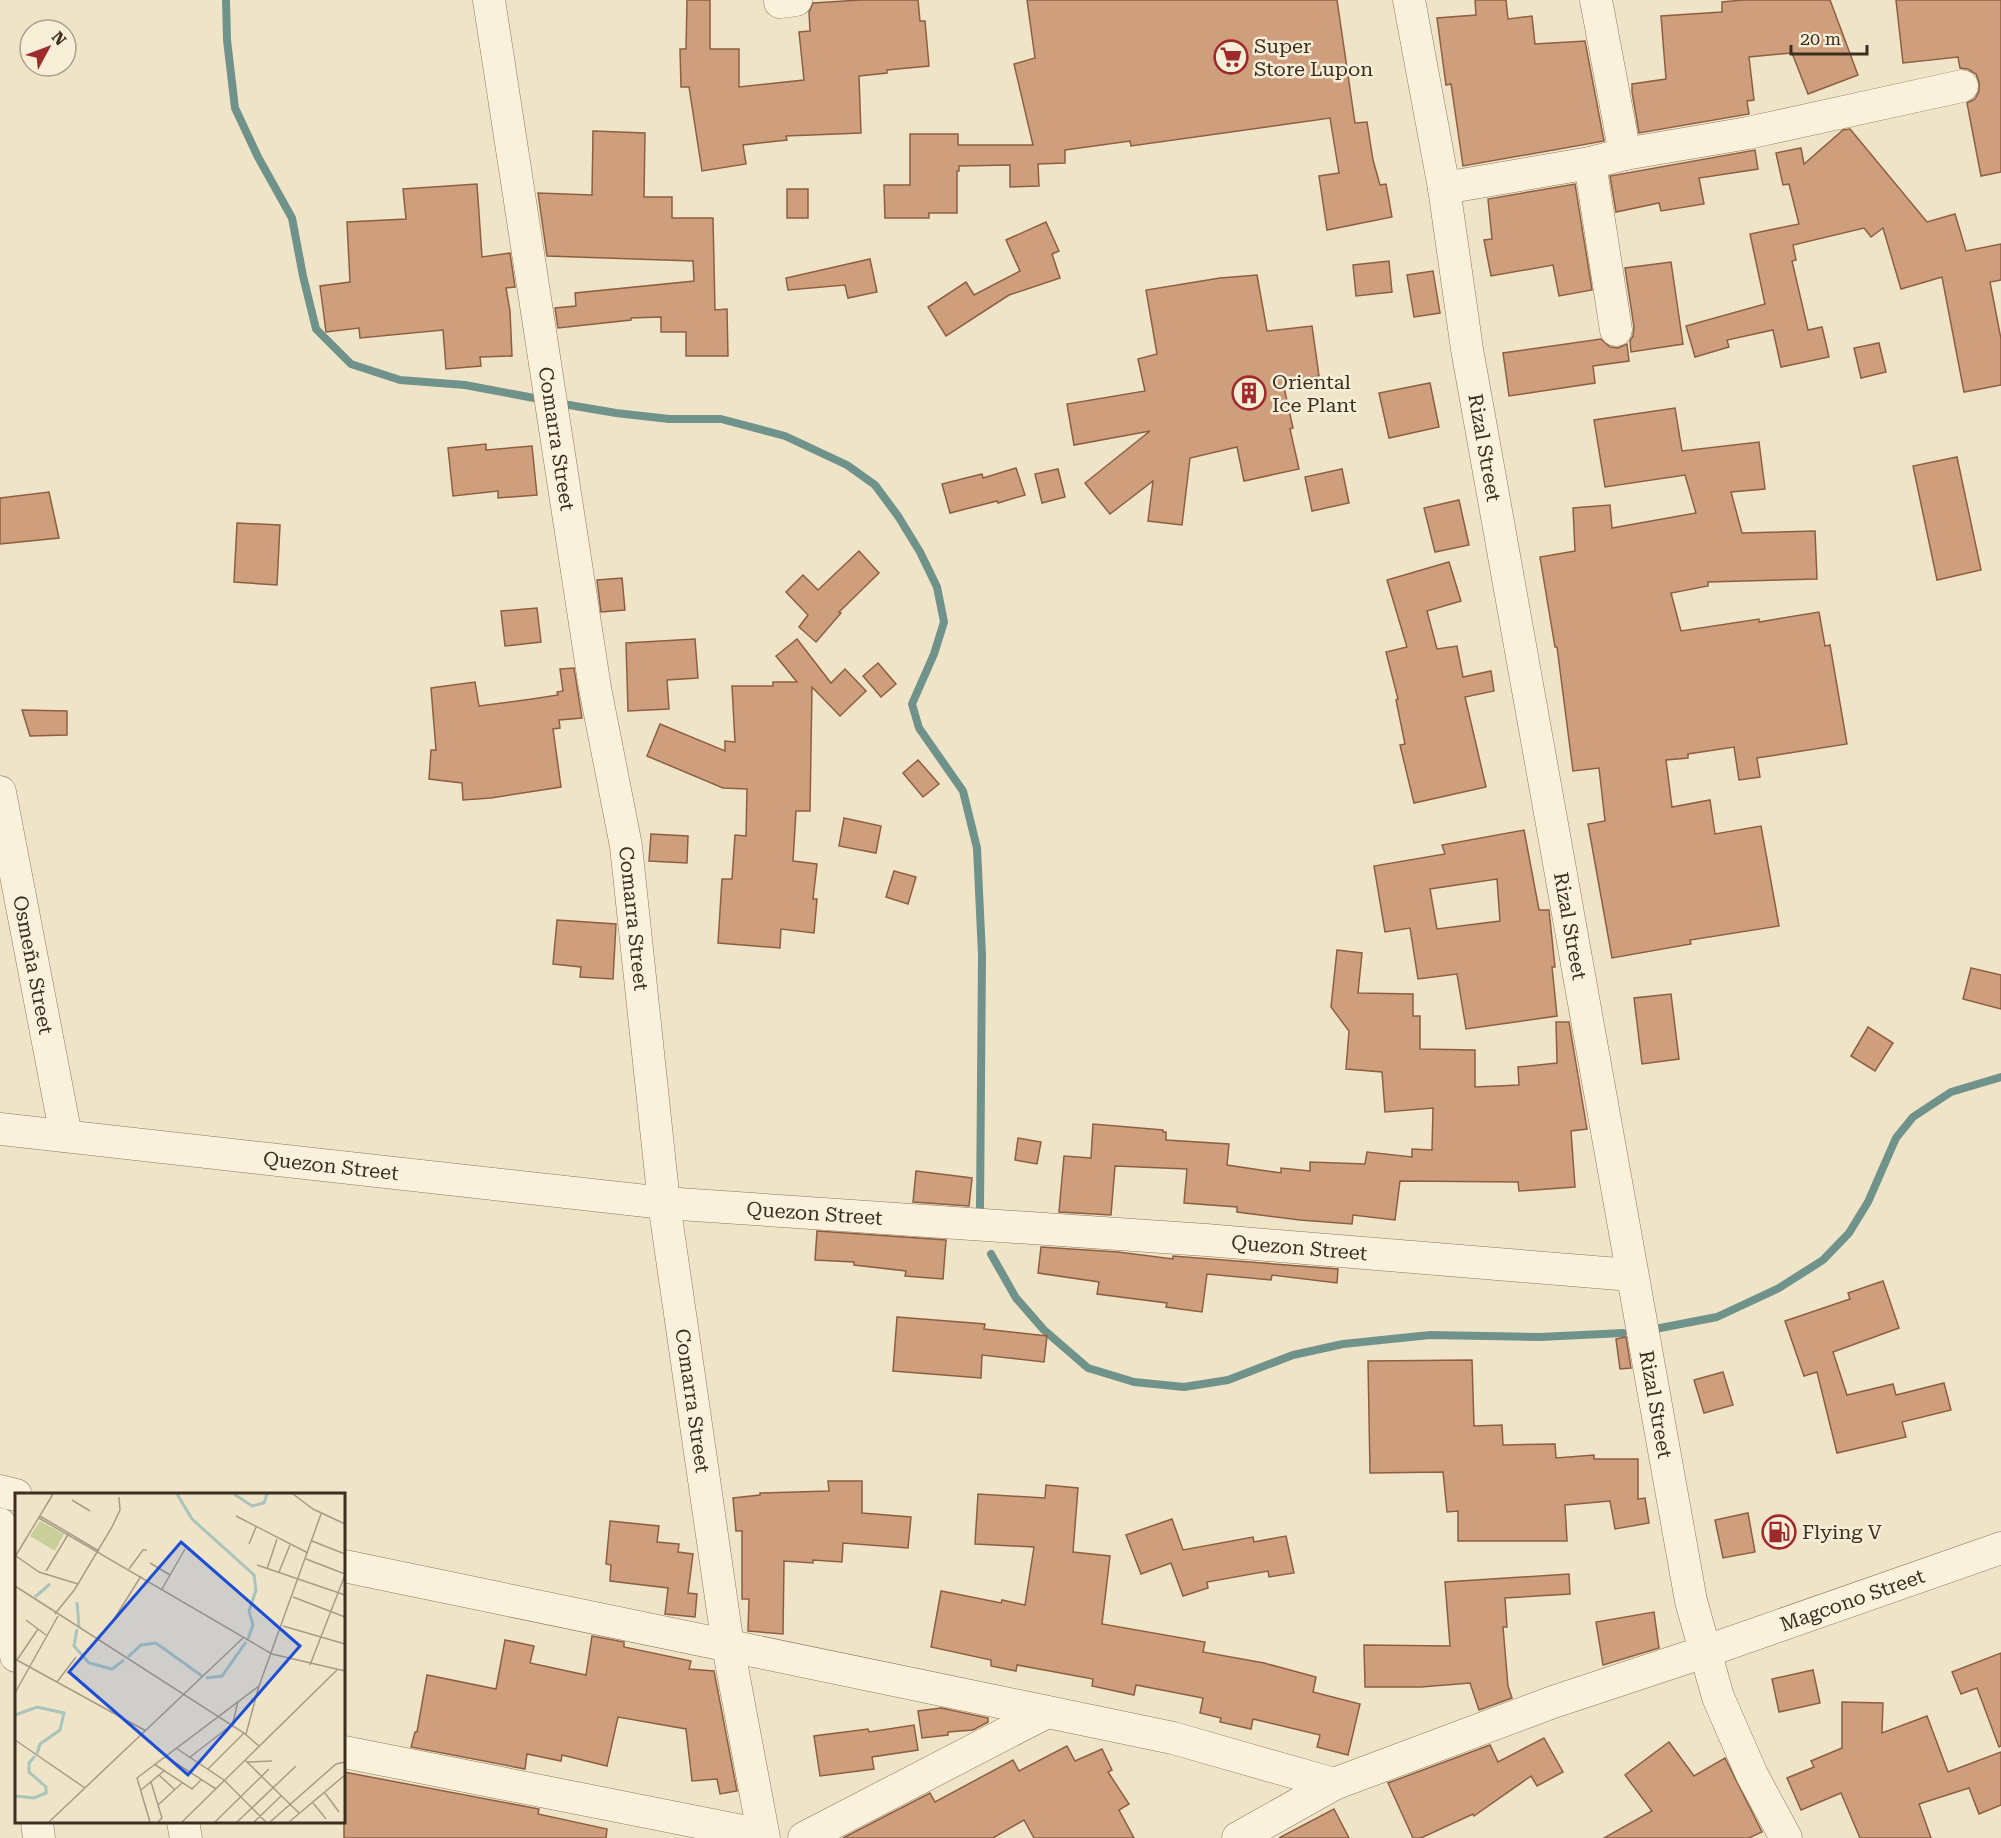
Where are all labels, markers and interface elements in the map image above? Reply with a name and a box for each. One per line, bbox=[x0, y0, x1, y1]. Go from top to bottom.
north arrow bbox=[18, 18, 78, 78]
scale bar bbox=[1791, 18, 1868, 56]
text: N bbox=[48, 28, 70, 49]
text: 20 m bbox=[1800, 28, 1841, 49]
place label: Super Store Lupon bbox=[1254, 34, 1373, 81]
supermarket icon: Super Store Lupon bbox=[1213, 39, 1249, 75]
street label: Comarra Street bbox=[534, 365, 580, 513]
place label: Oriental Ice Plant bbox=[1272, 370, 1357, 417]
building icon: Oriental Ice Plant bbox=[1231, 375, 1267, 411]
street label: Rizal Street bbox=[1463, 392, 1506, 504]
street label: Comarra Street bbox=[614, 845, 653, 993]
street label: Rizal Street bbox=[1549, 870, 1592, 982]
street label: Osmeña Street bbox=[8, 893, 58, 1037]
street label: Quezon Street bbox=[262, 1146, 401, 1185]
street label: Quezon Street bbox=[746, 1197, 884, 1230]
street label: Quezon Street bbox=[1230, 1230, 1369, 1265]
street label: Comarra Street bbox=[670, 1327, 715, 1475]
street label: Rizal Street bbox=[1634, 1349, 1677, 1461]
inset map bbox=[15, 1493, 345, 1823]
fuel station icon: Flying V bbox=[1761, 1514, 1797, 1550]
place label: Flying V bbox=[1802, 1520, 1882, 1544]
street label: Magcono Street bbox=[1777, 1564, 1928, 1636]

